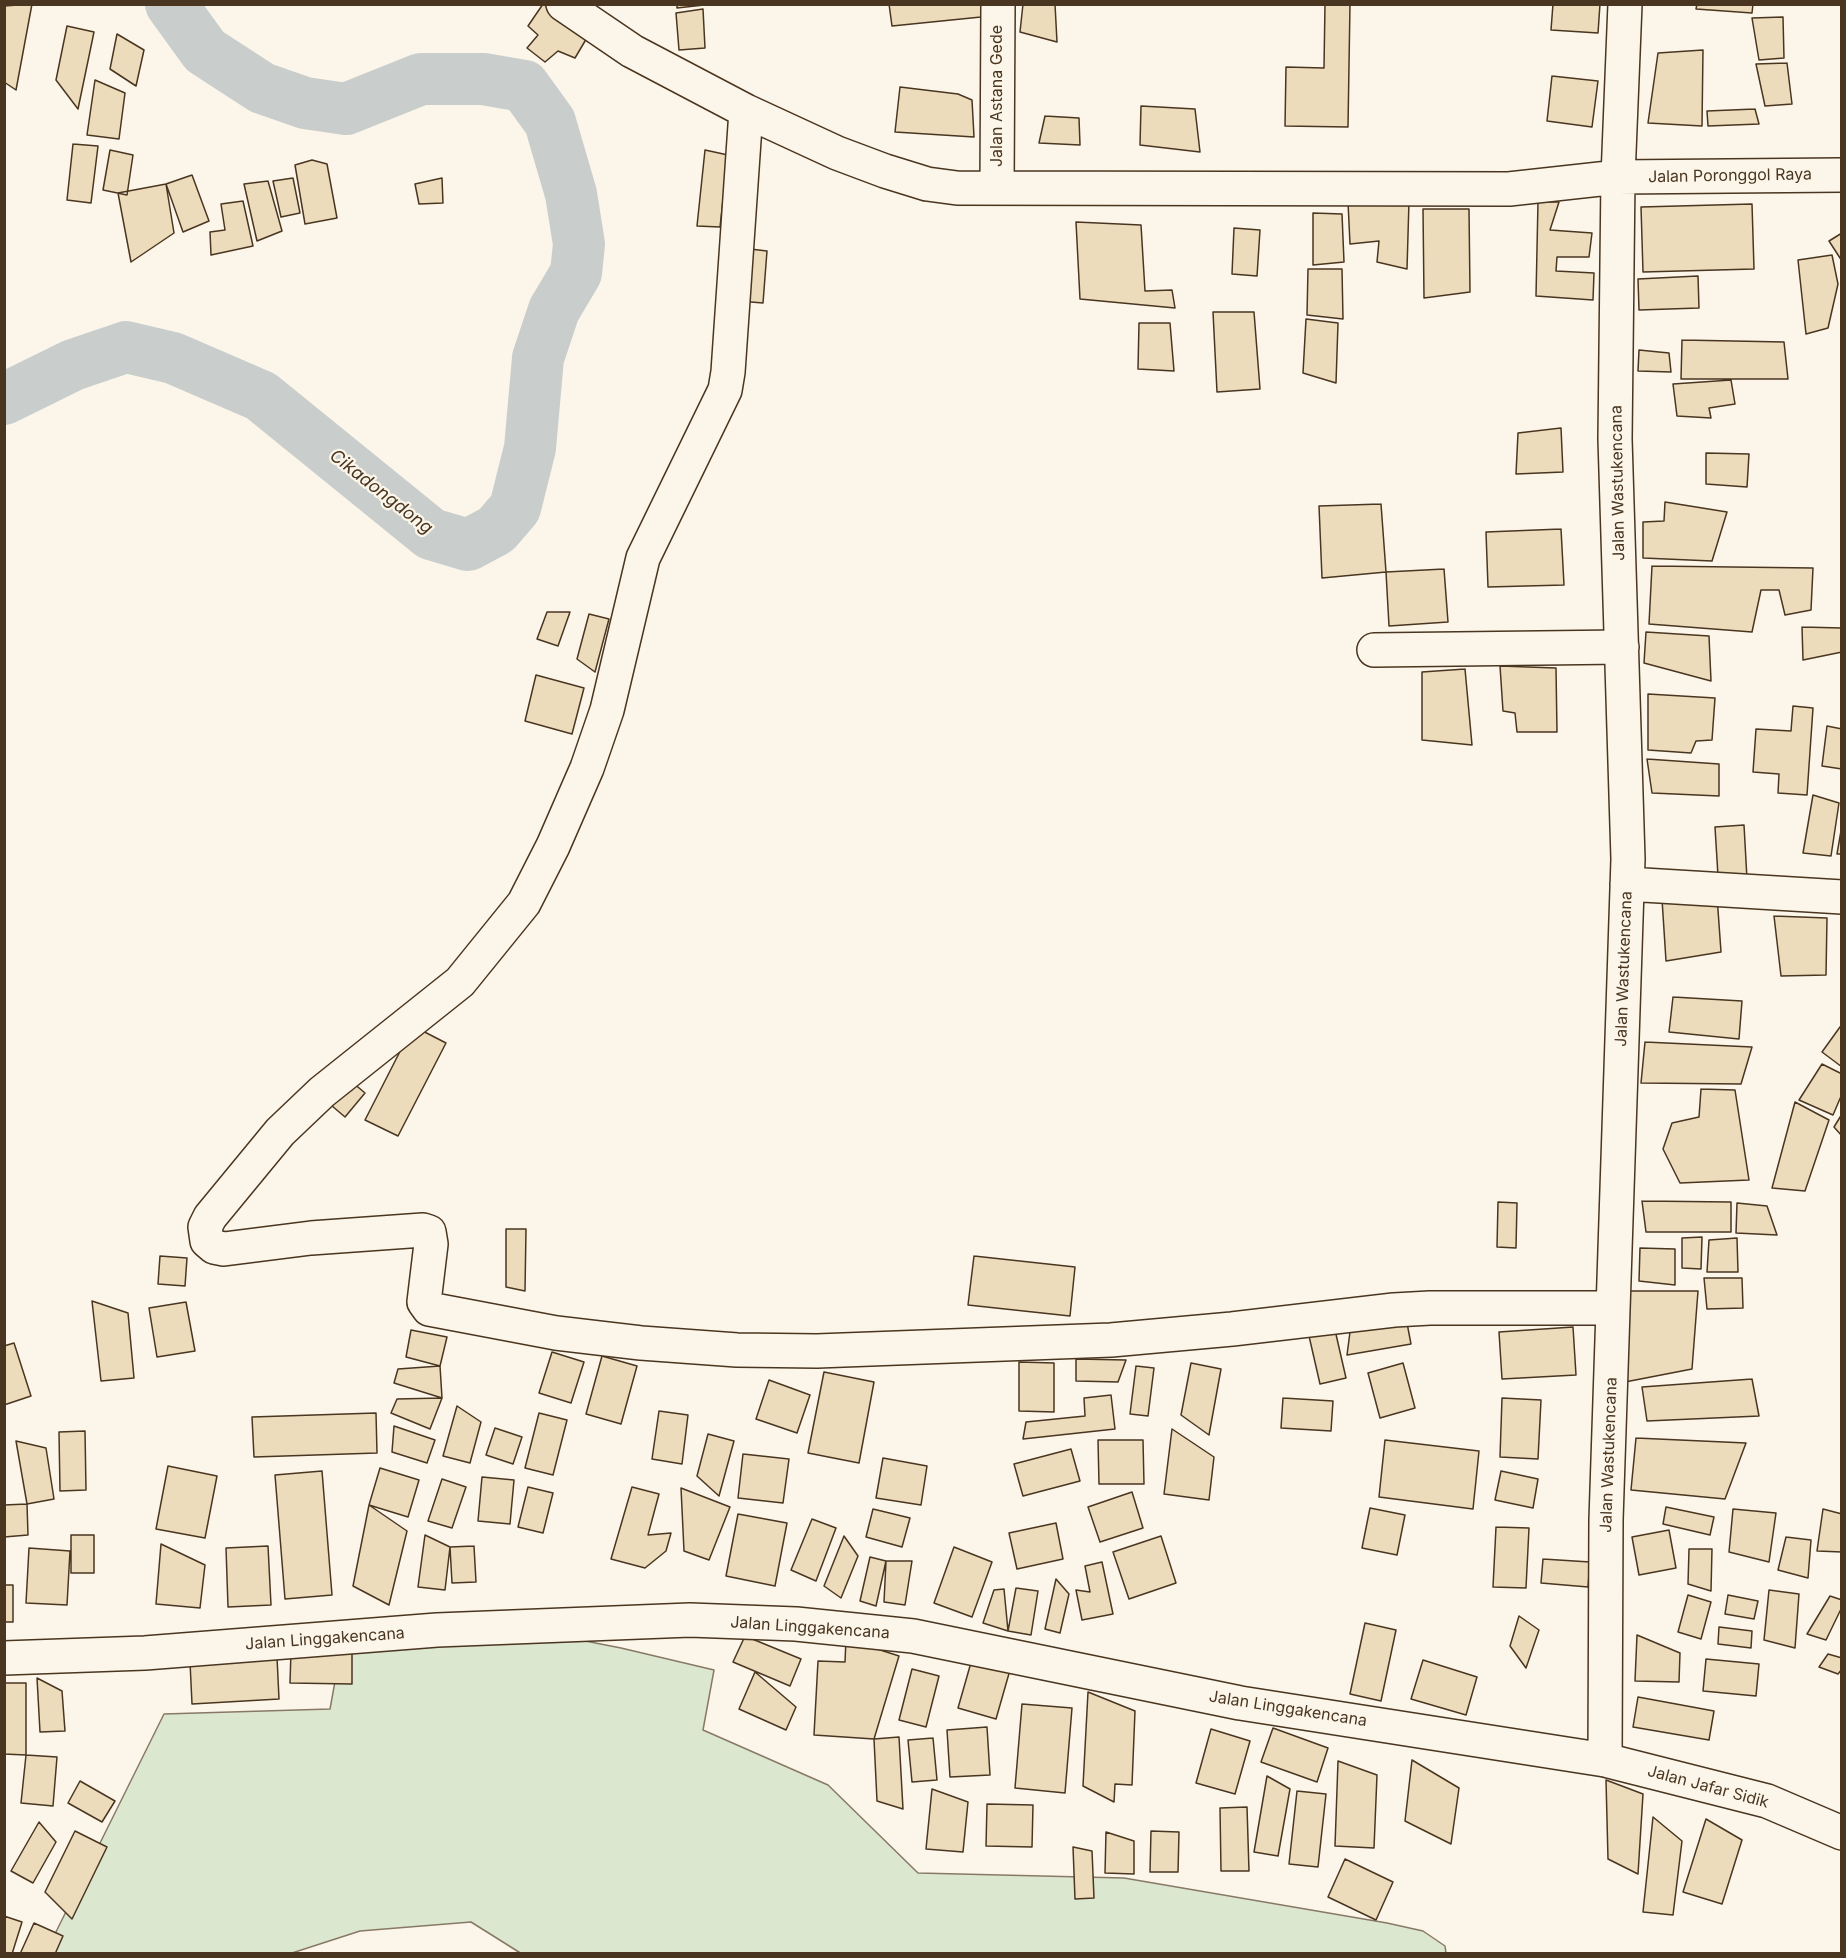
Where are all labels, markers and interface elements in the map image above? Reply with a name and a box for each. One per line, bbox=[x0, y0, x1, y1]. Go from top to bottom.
street label: Jalan Astana Gede bbox=[987, 25, 1007, 167]
street label: Jalan Poronggol Raya bbox=[1648, 165, 1812, 187]
street label: Jalan Wastukencana bbox=[1607, 405, 1629, 561]
water label: Cikadongdong bbox=[325, 445, 437, 539]
street label: Jalan Wastukencana bbox=[1612, 891, 1636, 1047]
street label: Jalan Wastukencana bbox=[1597, 1377, 1621, 1533]
street label: Jalan Linggakencana bbox=[730, 1613, 890, 1643]
street label: Jalan Linggakencana bbox=[245, 1624, 405, 1654]
street label: Jalan Linggakencana bbox=[1208, 1687, 1368, 1731]
street label: Jalan Jafar Sidik bbox=[1645, 1762, 1771, 1812]

